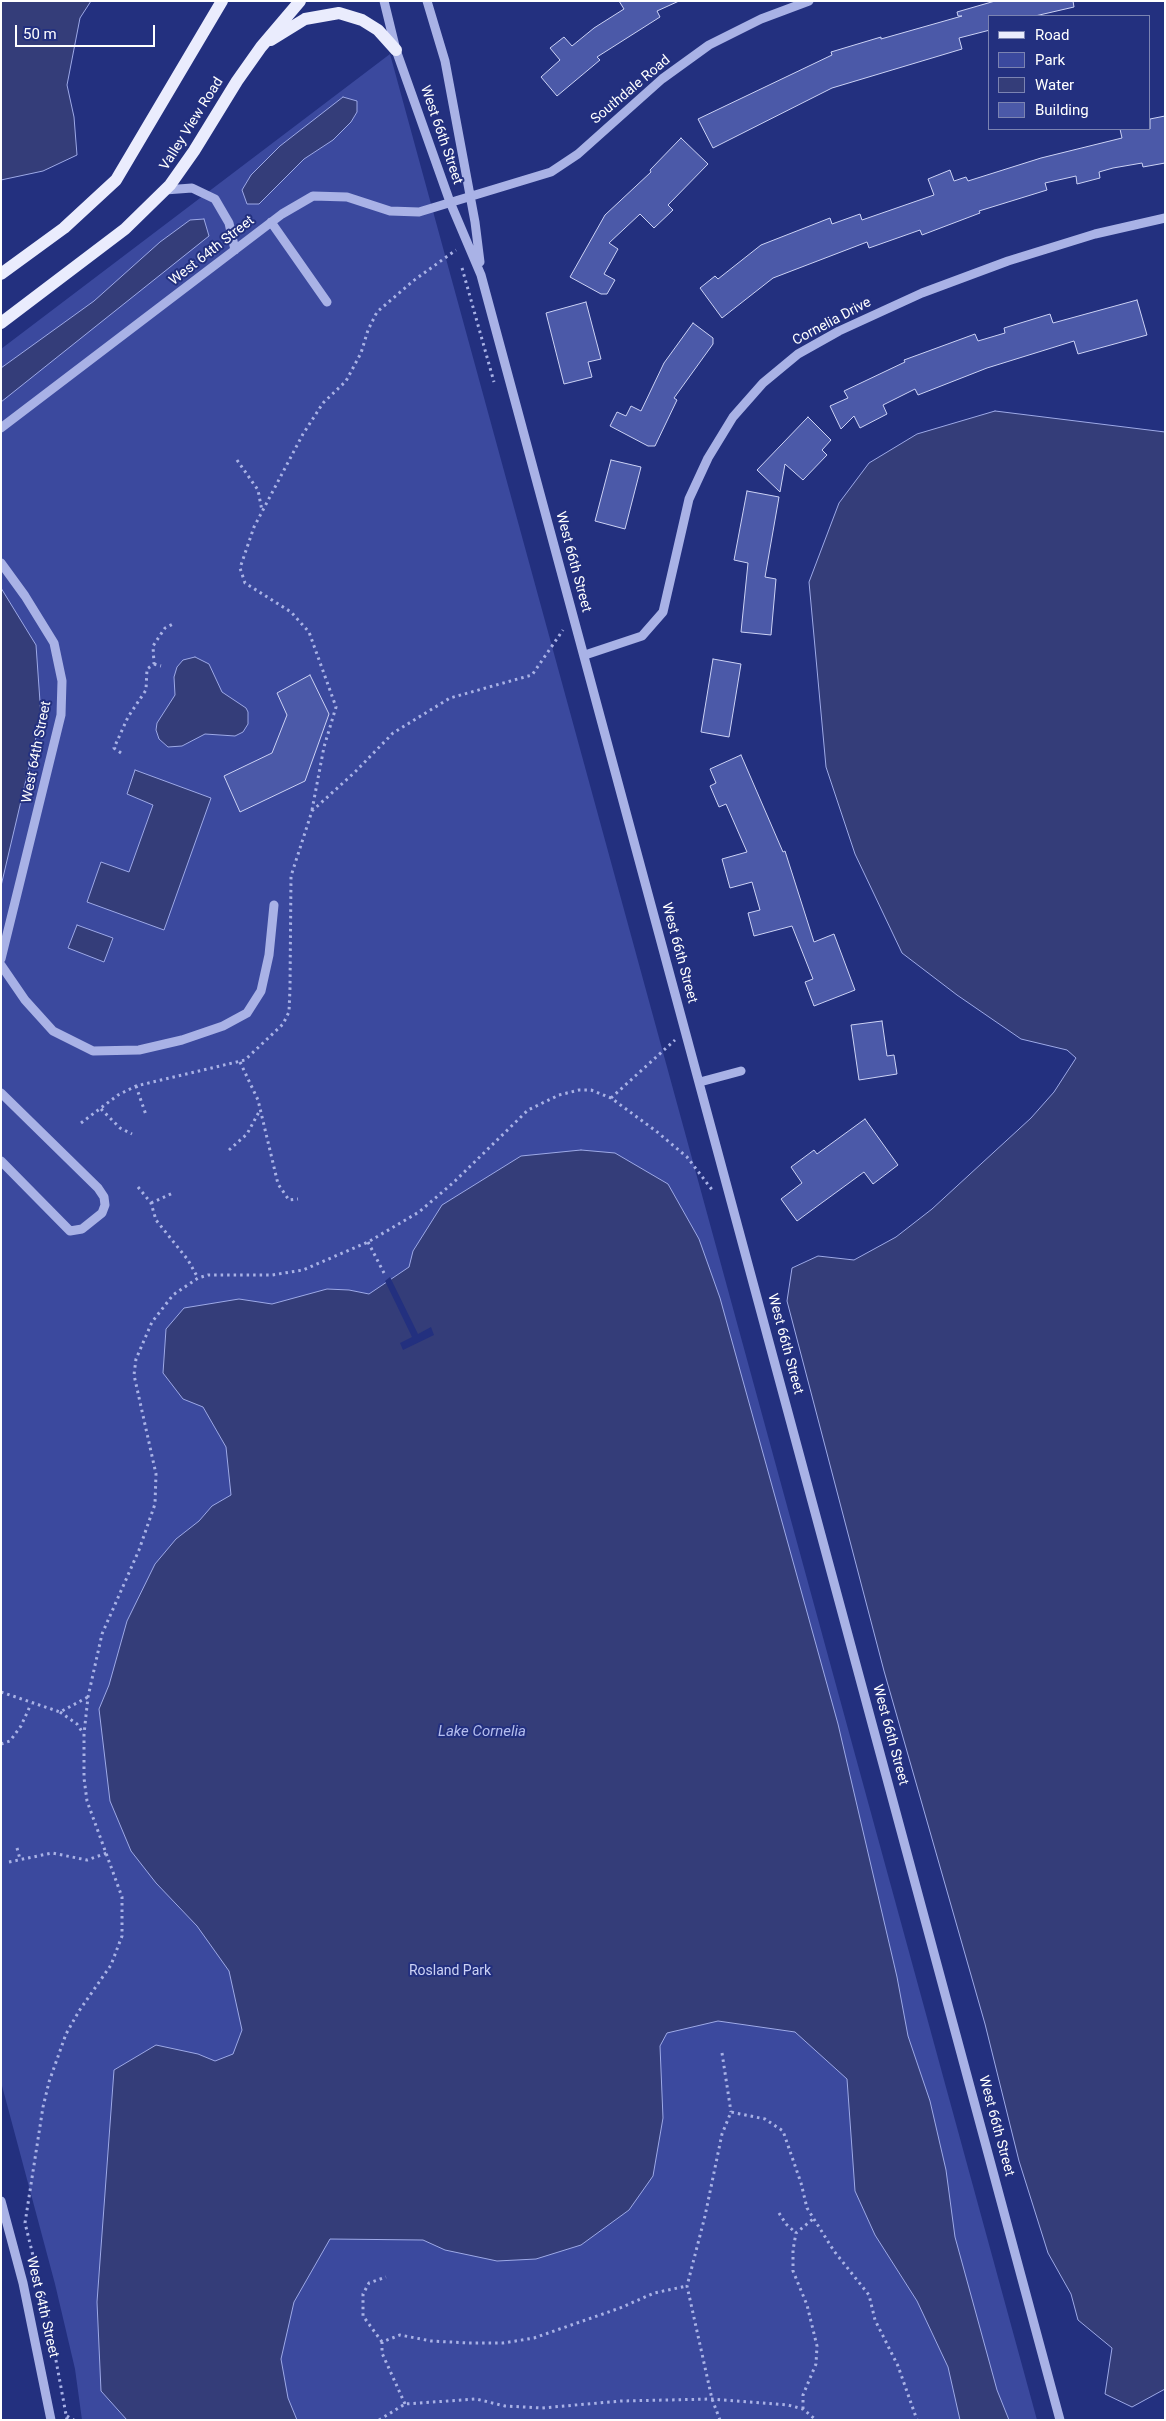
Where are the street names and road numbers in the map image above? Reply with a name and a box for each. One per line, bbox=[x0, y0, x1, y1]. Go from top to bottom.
street label: Southdale Road bbox=[588, 52, 674, 128]
street label: Valley View Road bbox=[157, 74, 227, 174]
street label: West 66th Street bbox=[416, 83, 466, 187]
street label: West 64th Street bbox=[166, 213, 258, 289]
street label: Cornelia Drive bbox=[790, 294, 874, 350]
street label: West 66th Street bbox=[552, 510, 594, 614]
street label: West 64th Street bbox=[19, 700, 55, 804]
street label: West 66th Street bbox=[658, 901, 700, 1005]
street label: West 66th Street bbox=[764, 1292, 806, 1396]
street label: West 66th Street bbox=[869, 1683, 911, 1787]
street label: West 66th Street bbox=[975, 2074, 1017, 2178]
street label: West 64th Street bbox=[22, 2255, 62, 2359]

